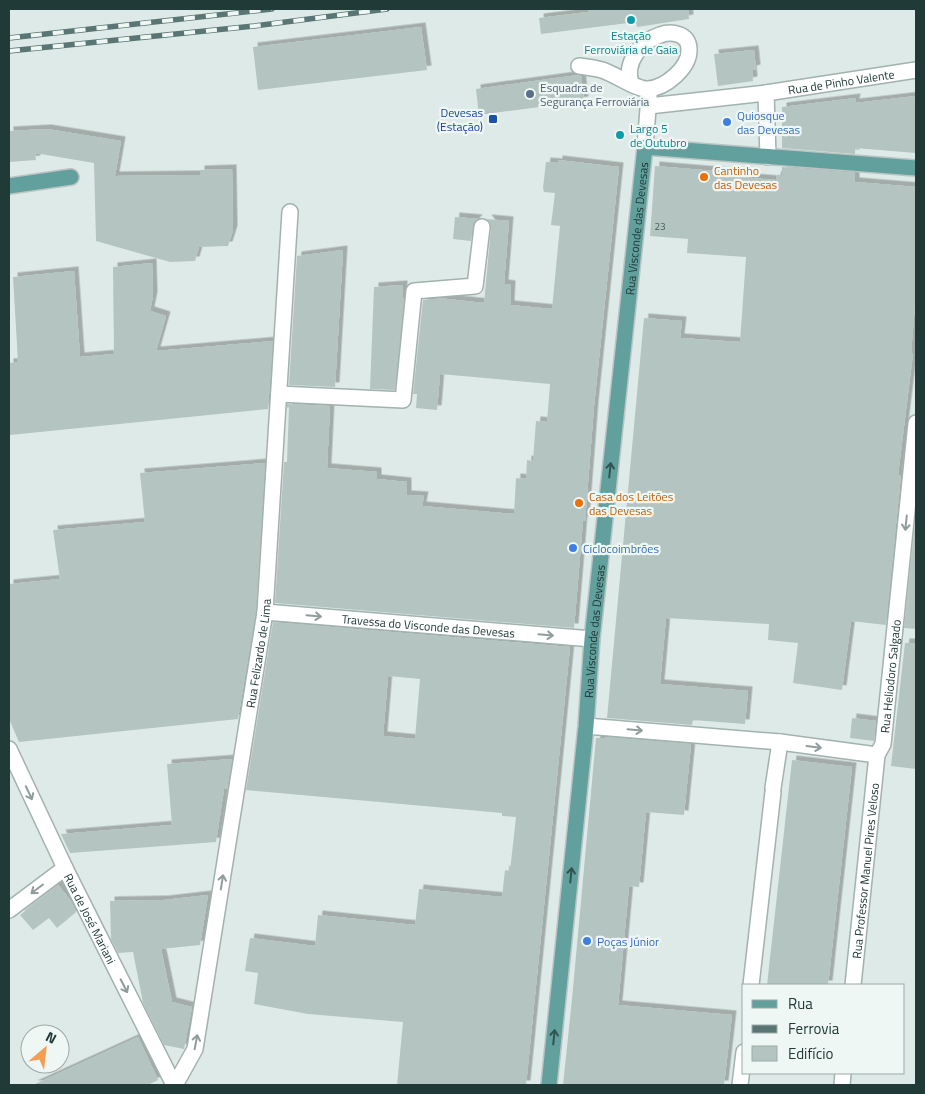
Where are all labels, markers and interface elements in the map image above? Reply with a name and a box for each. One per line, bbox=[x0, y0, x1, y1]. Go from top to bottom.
marker: Estação Ferroviária de Gaia bbox=[625, 14, 637, 26]
place label: Estação Ferroviária de Gaia bbox=[584, 26, 678, 59]
street label: Rua de Pinho Valente bbox=[787, 64, 896, 99]
place label: Esquadra de Segurança Ferroviária bbox=[540, 78, 649, 111]
marker: Esquadra de Segurança Ferroviária bbox=[524, 88, 536, 100]
place label: Devesas (Estação) bbox=[437, 103, 483, 136]
place label: Quiosque das Devesas bbox=[737, 106, 801, 139]
marker: Devesas (Estação) bbox=[487, 113, 499, 125]
marker: Quiosque das Devesas bbox=[721, 116, 733, 128]
place label: Largo 5 de Outubro bbox=[630, 119, 687, 152]
marker: Largo 5 de Outubro bbox=[614, 129, 626, 141]
street label: Rua Visconde das Devesas bbox=[620, 160, 653, 296]
place label: Cantinho das Devesas bbox=[714, 161, 778, 194]
marker: Cantinho das Devesas bbox=[698, 171, 710, 183]
house number: 23 bbox=[654, 219, 666, 234]
one-way arrow bbox=[605, 462, 615, 478]
place label: Casa dos Leitões das Devesas bbox=[589, 487, 674, 520]
marker: Casa dos Leitões das Devesas bbox=[573, 497, 585, 509]
one-way arrow bbox=[901, 515, 911, 531]
place label: Ciclocoimbrões bbox=[583, 539, 659, 558]
marker: Ciclocoimbrões bbox=[567, 542, 579, 554]
street label: Rua Visconde das Devesas bbox=[578, 563, 610, 699]
street label: Rua Felizardo de Lima bbox=[240, 598, 275, 709]
street label: Travessa do Visconde das Devesas bbox=[341, 609, 516, 642]
one-way arrow bbox=[306, 611, 322, 620]
street label: Rua Heliodoro Salgado bbox=[875, 618, 905, 734]
one-way arrow bbox=[537, 631, 553, 640]
one-way arrow bbox=[627, 725, 643, 735]
one-way arrow bbox=[806, 742, 822, 752]
street label: Rua Professor Manuel Pires Veloso bbox=[846, 782, 884, 959]
one-way arrow bbox=[25, 785, 35, 800]
one-way arrow bbox=[566, 867, 576, 883]
street label: Rua de José Mariani bbox=[60, 870, 121, 967]
one-way arrow bbox=[218, 874, 228, 890]
one-way arrow bbox=[31, 884, 44, 895]
place label: Poças Júnior bbox=[597, 932, 659, 951]
marker: Poças Júnior bbox=[581, 935, 593, 947]
one-way arrow bbox=[120, 978, 129, 993]
legend bbox=[742, 984, 905, 1074]
text: Rua bbox=[788, 992, 813, 1015]
text: Ferrovia bbox=[788, 1017, 840, 1040]
north arrow bbox=[20, 1024, 70, 1074]
text: N bbox=[42, 1026, 61, 1049]
one-way arrow bbox=[550, 1029, 559, 1045]
one-way arrow bbox=[192, 1034, 202, 1050]
text: Edifício bbox=[788, 1042, 833, 1065]

